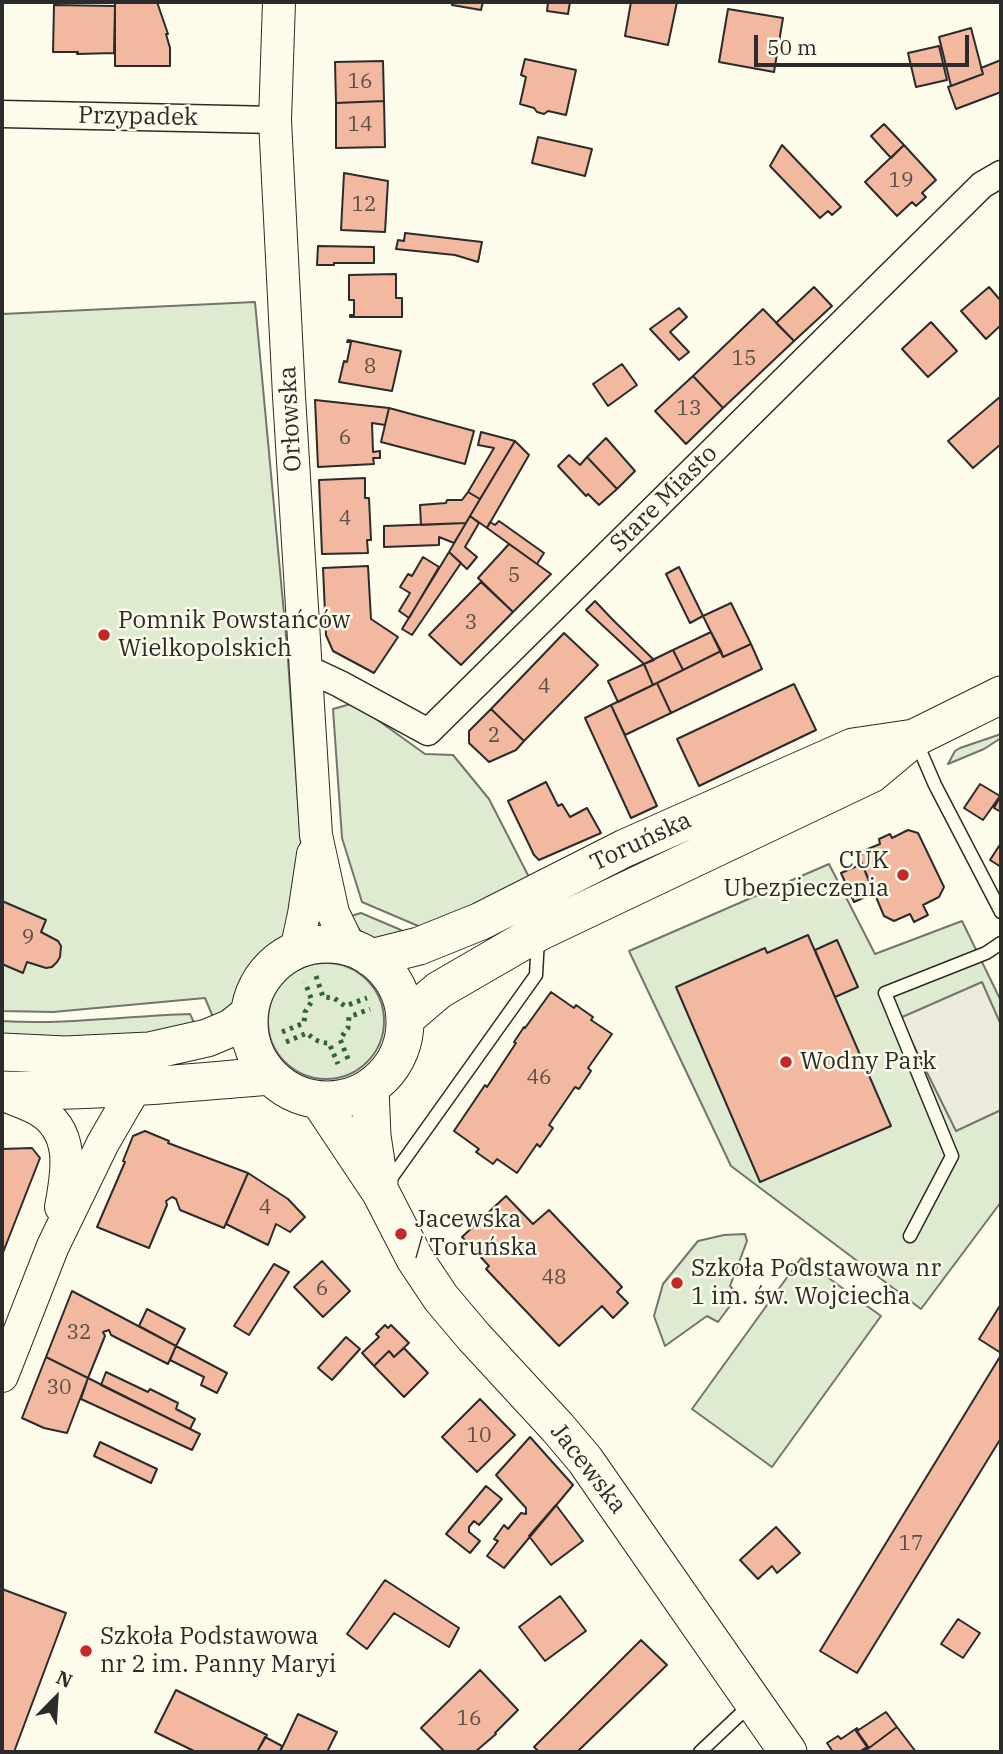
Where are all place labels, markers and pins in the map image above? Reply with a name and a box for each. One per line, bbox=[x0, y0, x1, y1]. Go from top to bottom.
place label: Pomnik Powstańców Wielkopolskich bbox=[118, 607, 351, 663]
marker: Pomnik Powstańców Wielkopolskich bbox=[96, 627, 112, 643]
place label: CUK Ubezpieczenia bbox=[723, 847, 889, 903]
marker: CUK Ubezpieczenia bbox=[895, 867, 911, 883]
place label: Wodny Park bbox=[800, 1048, 936, 1076]
marker: Wodny Park bbox=[778, 1054, 794, 1070]
place label: Jacewska / Toruńska bbox=[415, 1206, 538, 1262]
marker: Jacewska / Toruńska bbox=[393, 1226, 409, 1242]
place label: Szkoła Podstawowa nr 1 im. św. Wojciecha bbox=[691, 1255, 941, 1311]
marker: Szkoła Podstawowa nr 1 im. św. Wojciecha bbox=[669, 1275, 685, 1291]
place label: Szkoła Podstawowa nr 2 im. Panny Maryi bbox=[100, 1623, 336, 1679]
marker: Szkoła Podstawowa nr 2 im. Panny Maryi bbox=[78, 1643, 94, 1659]

